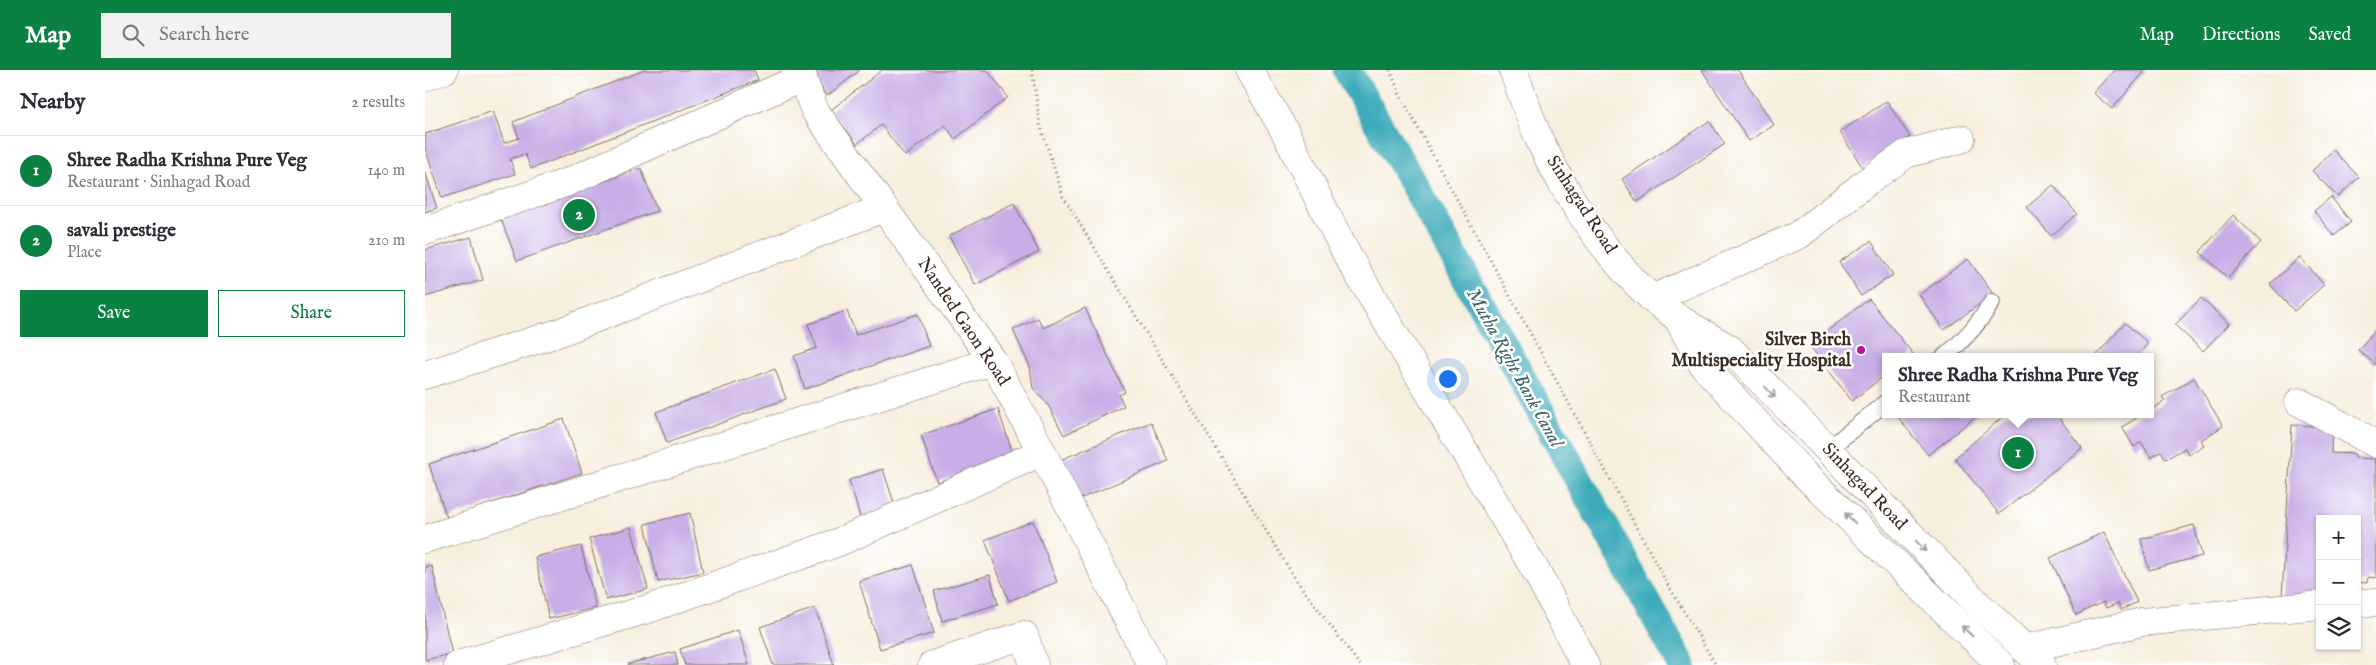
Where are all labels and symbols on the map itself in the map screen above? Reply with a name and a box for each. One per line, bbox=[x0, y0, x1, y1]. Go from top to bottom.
street label: Sinhagad Road bbox=[1541, 151, 1622, 259]
pin: 2 bbox=[563, 196, 595, 234]
street label: Nanded Gaon Road bbox=[912, 253, 1015, 391]
water label: Mutha Right Bank Canal bbox=[1460, 284, 1568, 453]
place label: Silver Birch Multispeciality Hospital bbox=[1671, 329, 1852, 373]
marker: Silver Birch Multispeciality Hospital bbox=[1855, 344, 1867, 356]
your location bbox=[1435, 366, 1461, 392]
one-way arrow bbox=[1764, 386, 1777, 398]
pin: 1 bbox=[2002, 434, 2034, 472]
street label: Sinhagad Road bbox=[1817, 438, 1912, 536]
one-way arrow bbox=[1843, 512, 1856, 524]
one-way arrow bbox=[1915, 539, 1927, 552]
one-way arrow bbox=[1960, 625, 1973, 637]

